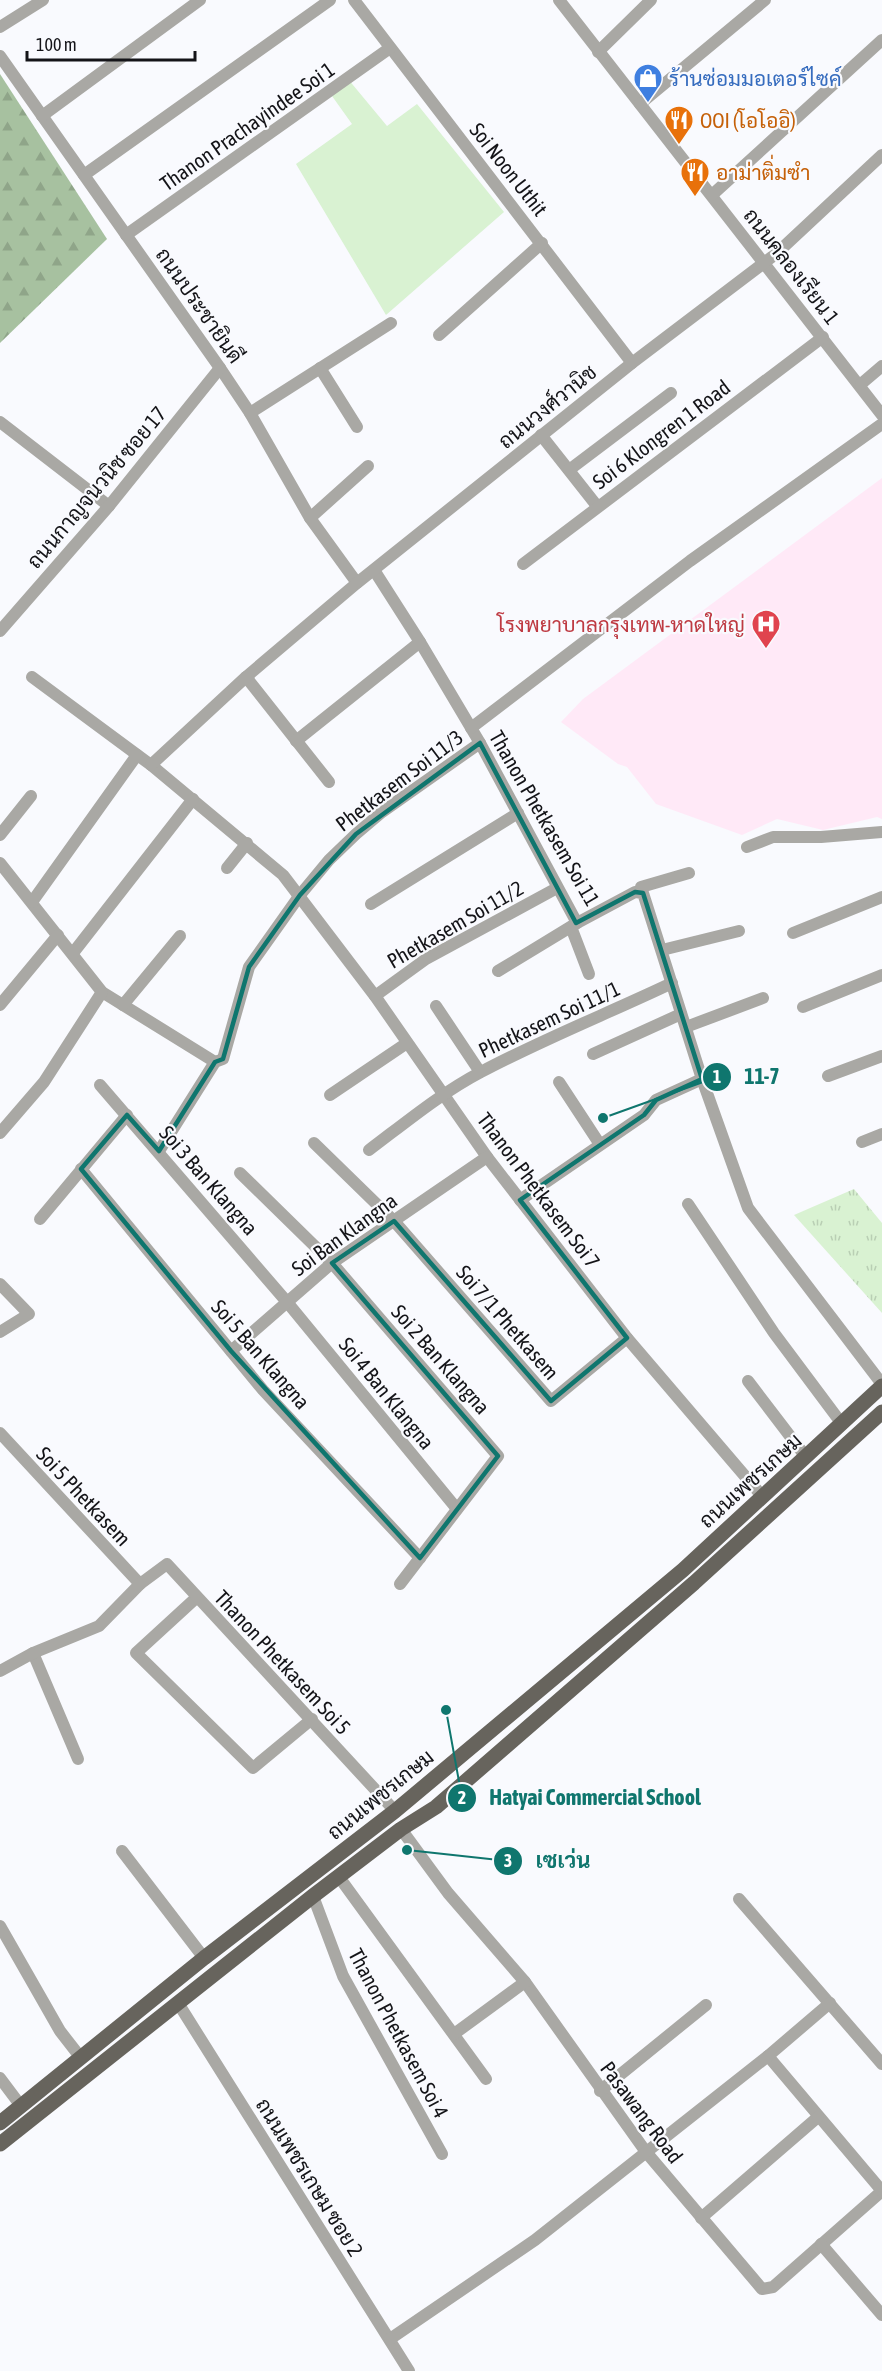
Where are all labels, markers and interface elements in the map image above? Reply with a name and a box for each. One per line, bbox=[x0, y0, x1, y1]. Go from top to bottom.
scale bar bbox=[27, 24, 195, 62]
text: 100 m bbox=[36, 34, 77, 55]
street label: Thanon Prachayindee Soi 1 bbox=[155, 57, 339, 195]
shop icon: ร้านซ่อมมอเตอร์ไซค์ bbox=[632, 62, 664, 104]
place label: ร้านซ่อมมอเตอร์ไซค์ bbox=[669, 65, 842, 90]
restaurant icon: OOI (โอโออิ) bbox=[663, 104, 695, 146]
place label: OOI (โอโออิ) bbox=[700, 108, 796, 132]
street label: Soi Noon Uthit bbox=[465, 118, 553, 220]
place label: อาม่าติ่มซำ bbox=[716, 154, 810, 184]
restaurant icon: อาม่าติ่มซำ bbox=[679, 156, 711, 198]
street label: ถนนคลองเรียน 1 bbox=[739, 203, 845, 329]
street label: ถนนประชายินดี bbox=[152, 243, 248, 367]
street label: ถนนวงศ์วานิช bbox=[493, 358, 601, 453]
street label: Soi 6 Klongren 1 Road bbox=[588, 375, 734, 493]
street label: ถนนกาญจนวนิช ซอย 17 bbox=[21, 401, 171, 573]
hospital icon: โรงพยาบาลกรุงเทพ-หาดใหญ่ bbox=[750, 608, 782, 650]
place label: โรงพยาบาลกรุงเทพ-หาดใหญ่ bbox=[496, 612, 745, 639]
street label: Phetkasem Soi 11/3 bbox=[331, 724, 467, 836]
street label: Thanon Phetkasem Soi 11 bbox=[485, 726, 605, 910]
street label: Phetkasem Soi 11/2 bbox=[383, 875, 527, 973]
street label: Phetkasem Soi 11/1 bbox=[475, 976, 623, 1062]
callout: 11-7 bbox=[702, 1057, 792, 1097]
text: 11-7 bbox=[744, 1063, 780, 1089]
text: 1 bbox=[713, 1066, 721, 1087]
street label: Thanon Phetkasem Soi 7 bbox=[473, 1108, 605, 1272]
street label: Soi 3 Ban Klangna bbox=[155, 1121, 263, 1239]
street label: Soi Ban Klangna bbox=[287, 1188, 401, 1280]
street label: Soi 7/1 Phetkasem bbox=[452, 1260, 564, 1384]
street label: Soi 5 Ban Klangna bbox=[207, 1295, 315, 1413]
street label: Soi 2 Ban Klangna bbox=[387, 1300, 495, 1418]
street label: Soi 4 Ban Klangna bbox=[335, 1332, 439, 1454]
street label: ถนนเพชรเกษม bbox=[694, 1428, 806, 1532]
street label: Soi 5 Phetkasem bbox=[32, 1442, 136, 1550]
street label: Thanon Phetkasem Soi 5 bbox=[210, 1585, 356, 1739]
street label: ถนนเพชรเกษม bbox=[322, 1744, 438, 1844]
callout: Hatyai Commercial School bbox=[447, 1778, 713, 1818]
text: Hatyai Commercial School bbox=[489, 1784, 702, 1810]
text: 2 bbox=[458, 1787, 466, 1808]
callout: เซเว่น bbox=[493, 1841, 602, 1881]
text: เซเว่น bbox=[535, 1847, 591, 1873]
text: 3 bbox=[504, 1850, 512, 1871]
street label: Thanon Phetkasem Soi 4 bbox=[344, 1944, 454, 2122]
street label: Pasawang Road bbox=[596, 2056, 688, 2168]
street label: ถนนเพชรเกษม ซอย 2 bbox=[252, 2093, 368, 2261]

